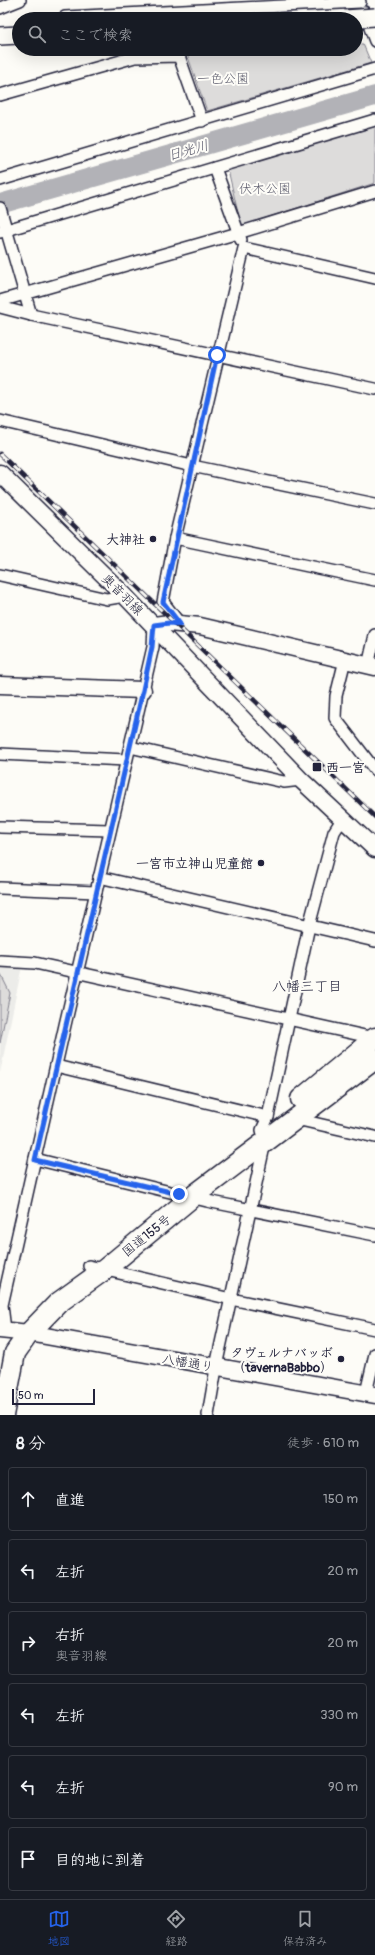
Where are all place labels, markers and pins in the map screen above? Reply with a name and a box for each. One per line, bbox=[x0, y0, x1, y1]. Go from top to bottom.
place label: 大神社 bbox=[106, 532, 145, 548]
marker: 大神社 bbox=[148, 534, 158, 544]
place label: 西一宮 bbox=[326, 760, 365, 776]
marker: 西一宮 bbox=[311, 761, 323, 773]
place label: 一宮市立神山児童館 bbox=[136, 856, 253, 872]
marker: 一宮市立神山児童館 bbox=[256, 858, 266, 868]
place label: タヴェルナバッボ （tavernaBabbo） bbox=[231, 1345, 333, 1376]
marker: タヴェルナバッボ （tavernaBabbo） bbox=[336, 1354, 346, 1364]

